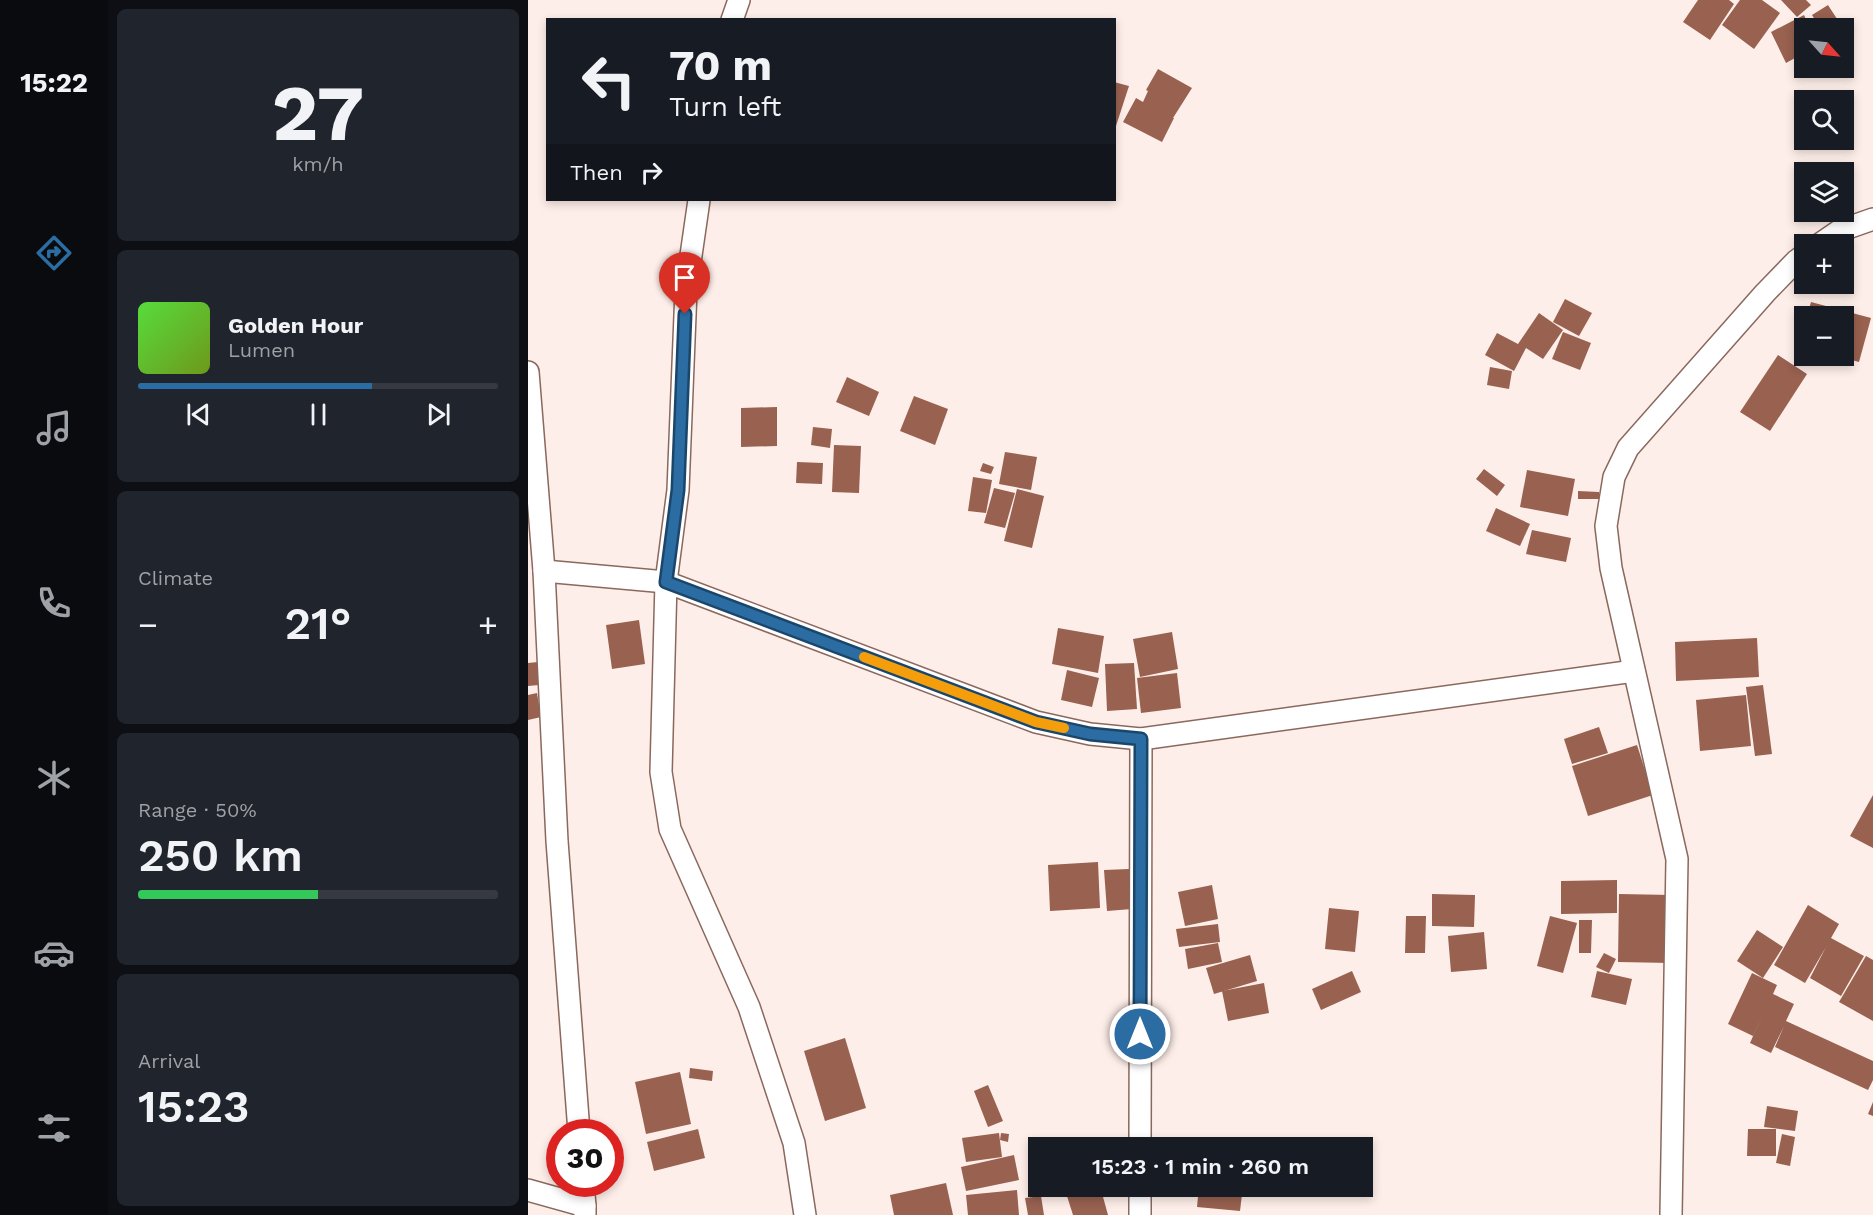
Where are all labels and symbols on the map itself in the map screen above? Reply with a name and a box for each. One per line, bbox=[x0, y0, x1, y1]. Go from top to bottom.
north arrow bbox=[1794, 18, 1854, 78]
pin bbox=[659, 252, 710, 314]
position arrow bbox=[1108, 1002, 1172, 1066]
speed limit sign: 30 bbox=[546, 1119, 624, 1197]

